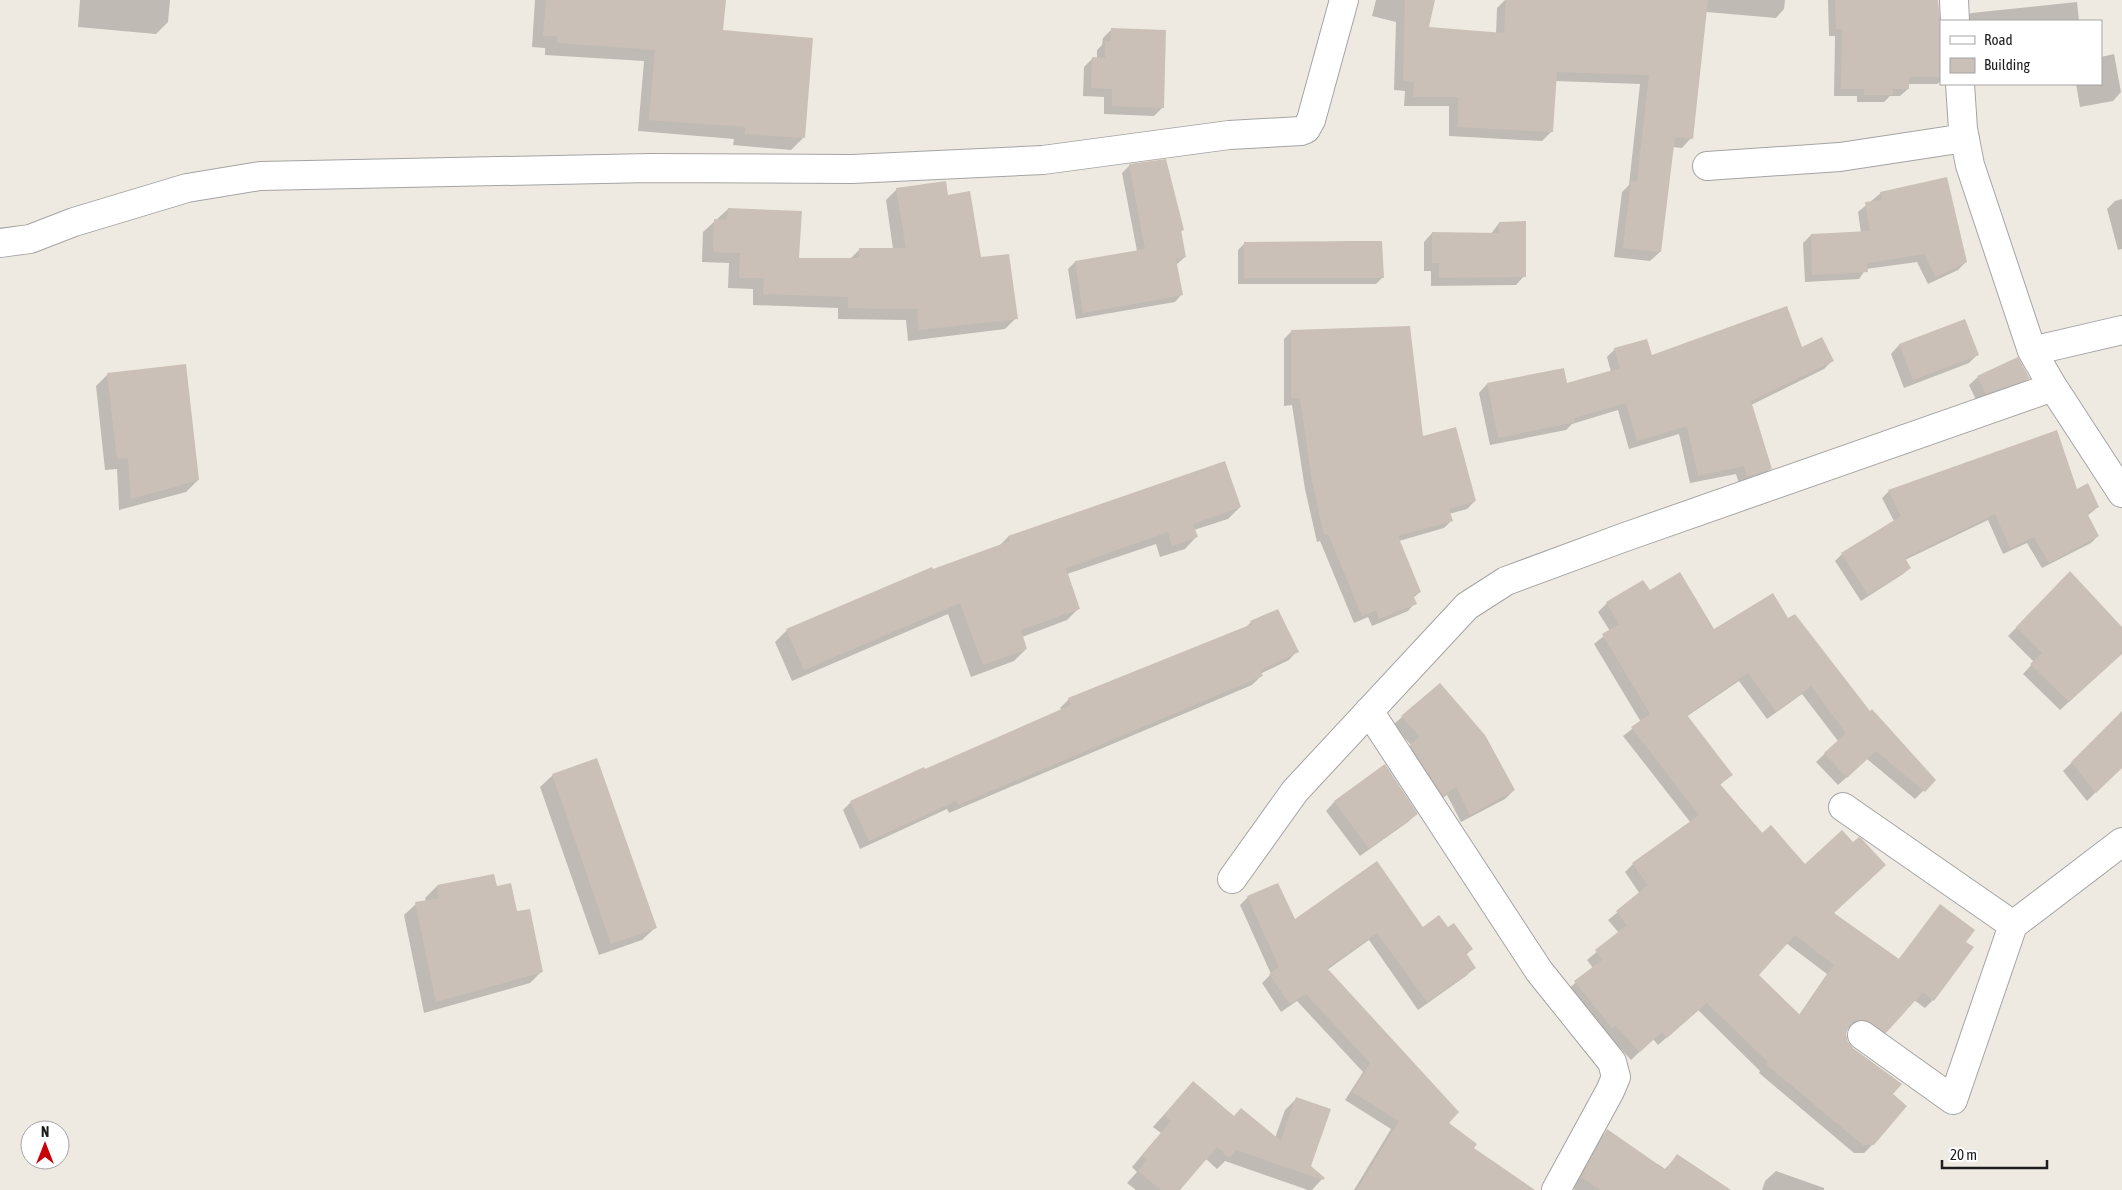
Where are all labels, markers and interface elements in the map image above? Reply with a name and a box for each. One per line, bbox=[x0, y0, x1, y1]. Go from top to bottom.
legend bbox=[1940, 20, 2102, 85]
text: Road bbox=[1984, 31, 2013, 48]
text: Building bbox=[1984, 56, 2030, 73]
north arrow bbox=[20, 1120, 70, 1170]
text: N bbox=[41, 1124, 49, 1140]
scale bar bbox=[1942, 1138, 2047, 1170]
text: 20 m bbox=[1950, 1146, 1977, 1163]

